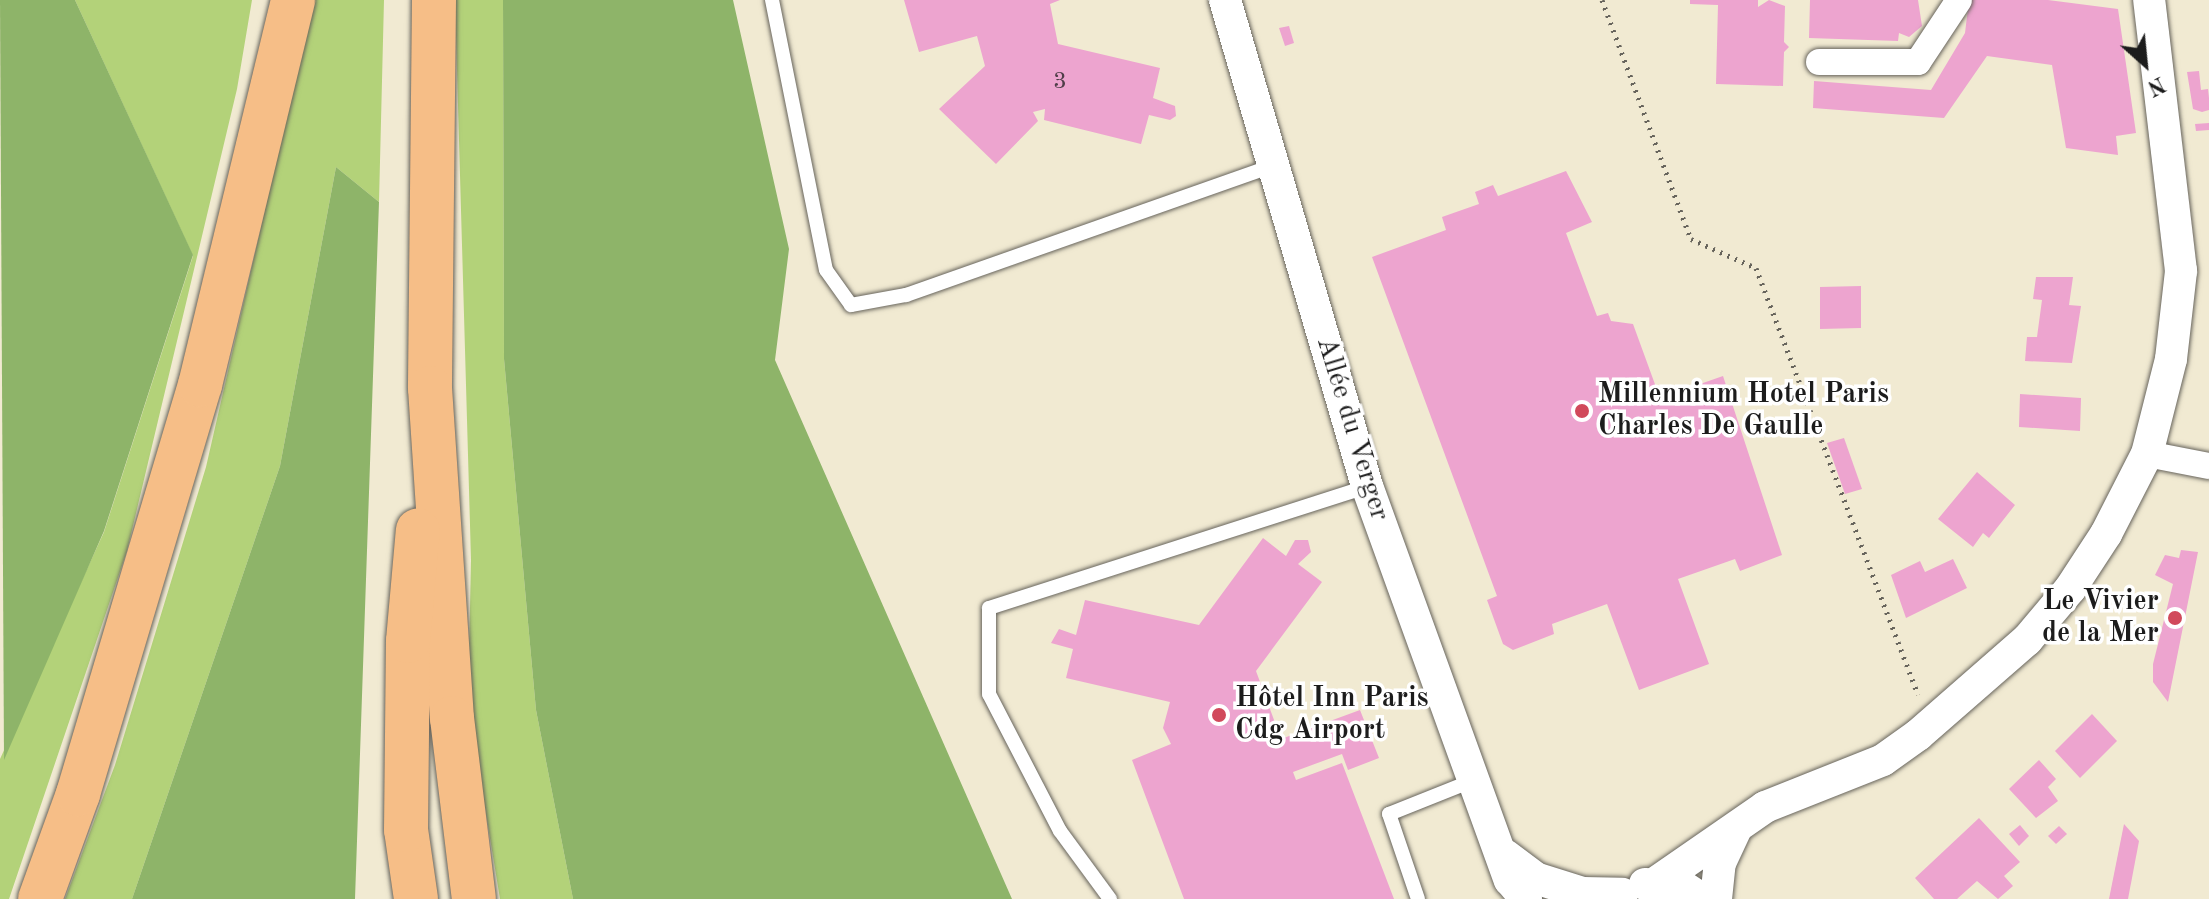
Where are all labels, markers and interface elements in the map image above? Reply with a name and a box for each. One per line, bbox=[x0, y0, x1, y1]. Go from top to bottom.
north arrow bbox=[2105, 24, 2185, 104]
house number: 3 bbox=[1053, 69, 1067, 97]
text: N bbox=[2143, 72, 2168, 99]
street label: Allée du Verger bbox=[1308, 333, 1396, 525]
place label: Millennium Hotel Paris Charles De Gaulle bbox=[1598, 378, 1889, 444]
marker: Millennium Hotel Paris Charles De Gaulle bbox=[1573, 402, 1591, 420]
place label: Le Vivier de la Mer bbox=[2042, 585, 2159, 651]
marker: Le Vivier de la Mer bbox=[2166, 609, 2184, 627]
place label: Hôtel Inn Paris Cdg Airport bbox=[1235, 682, 1428, 748]
marker: Hôtel Inn Paris Cdg Airport bbox=[1210, 706, 1228, 724]

